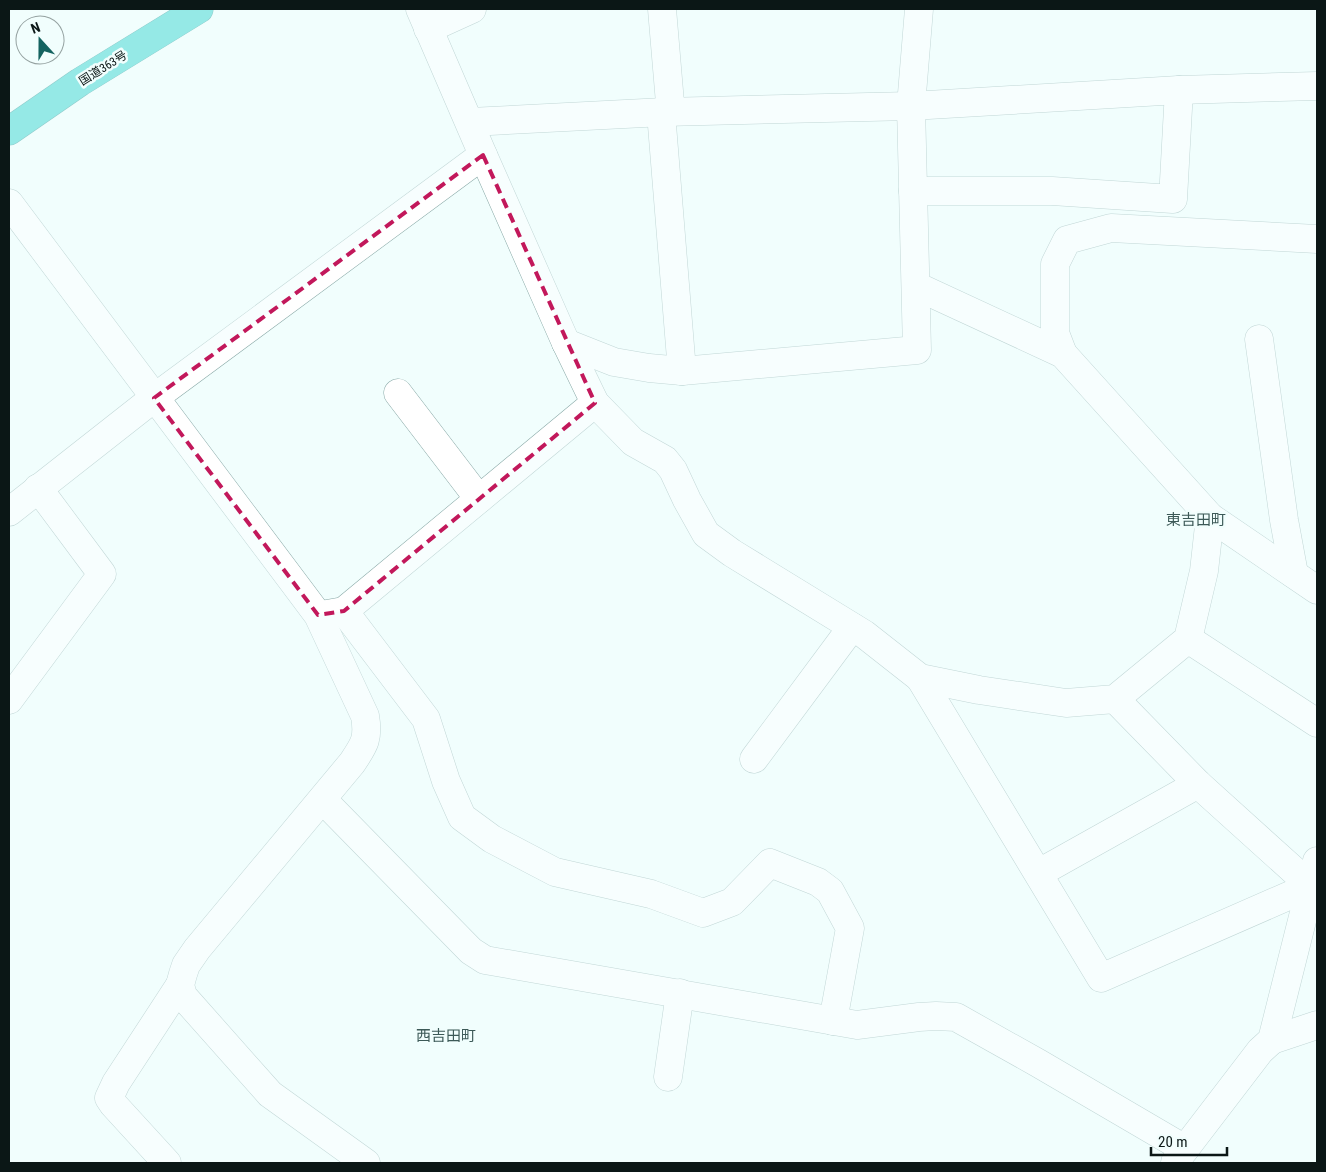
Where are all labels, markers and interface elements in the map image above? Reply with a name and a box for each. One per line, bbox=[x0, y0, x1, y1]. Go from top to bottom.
north arrow bbox=[15, 15, 65, 65]
text: N bbox=[28, 19, 42, 37]
street label: 国道363号 bbox=[76, 48, 130, 88]
district label: 東吉田町 bbox=[1166, 511, 1226, 529]
district label: 西吉田町 bbox=[416, 1027, 476, 1045]
scale bar bbox=[1151, 1124, 1227, 1156]
text: 20 m bbox=[1158, 1133, 1188, 1151]

